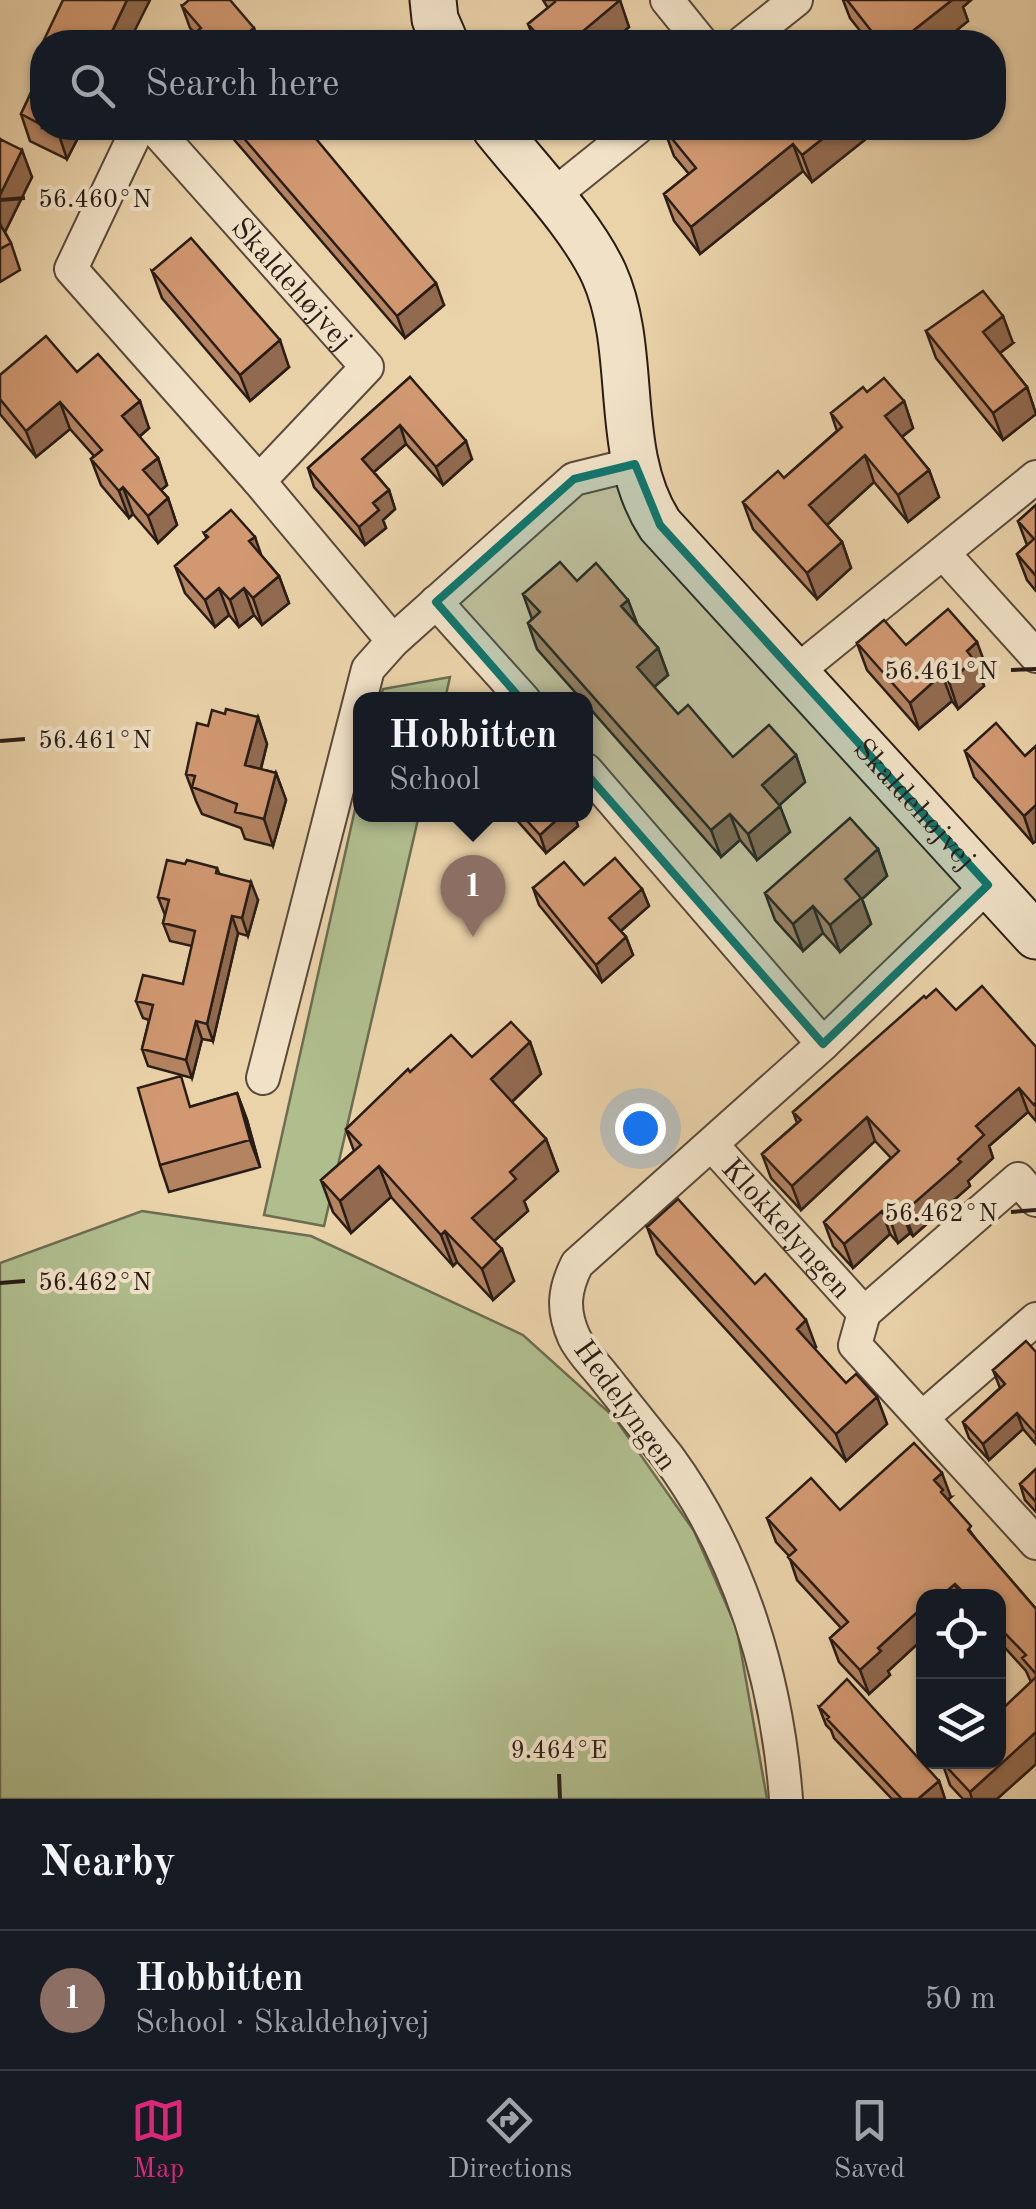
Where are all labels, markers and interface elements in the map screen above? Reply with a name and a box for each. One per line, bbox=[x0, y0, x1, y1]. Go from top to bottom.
search box bbox=[30, 30, 1006, 140]
icon: search bbox=[65, 58, 120, 113]
text: Search here bbox=[145, 66, 340, 104]
text: 56.460°N bbox=[38, 188, 152, 213]
street label: Skaldehøjvej bbox=[225, 213, 357, 356]
text: 56.461°N bbox=[884, 660, 998, 685]
popup bbox=[353, 692, 593, 822]
text: Hobbitten bbox=[389, 718, 557, 756]
text: 56.461°N bbox=[38, 729, 152, 754]
street label: Skaldehøjvej bbox=[847, 734, 980, 876]
text: School bbox=[389, 765, 480, 797]
pin: 1 bbox=[440, 854, 506, 937]
your location bbox=[615, 1103, 666, 1154]
street label: Klokkelyngen bbox=[715, 1154, 856, 1305]
text: 56.462°N bbox=[884, 1202, 998, 1227]
text: 56.462°N bbox=[38, 1271, 152, 1296]
street label: Hedelyngen bbox=[567, 1335, 682, 1477]
map controls bbox=[916, 1589, 1006, 1769]
button: locate bbox=[916, 1589, 1006, 1679]
button: layers bbox=[916, 1679, 1006, 1769]
text: 9.464°E bbox=[511, 1739, 607, 1764]
text: Nearby bbox=[40, 1843, 176, 1885]
text: Hobbitten bbox=[135, 1961, 304, 1999]
text: 1 bbox=[63, 1984, 82, 2016]
text: 50 m bbox=[925, 1984, 996, 2016]
text: School · Skaldehøjvej bbox=[135, 2008, 430, 2040]
tab: Map bbox=[131, 2093, 186, 2188]
tab: Directions bbox=[448, 2093, 572, 2188]
tab: Saved bbox=[834, 2093, 905, 2188]

